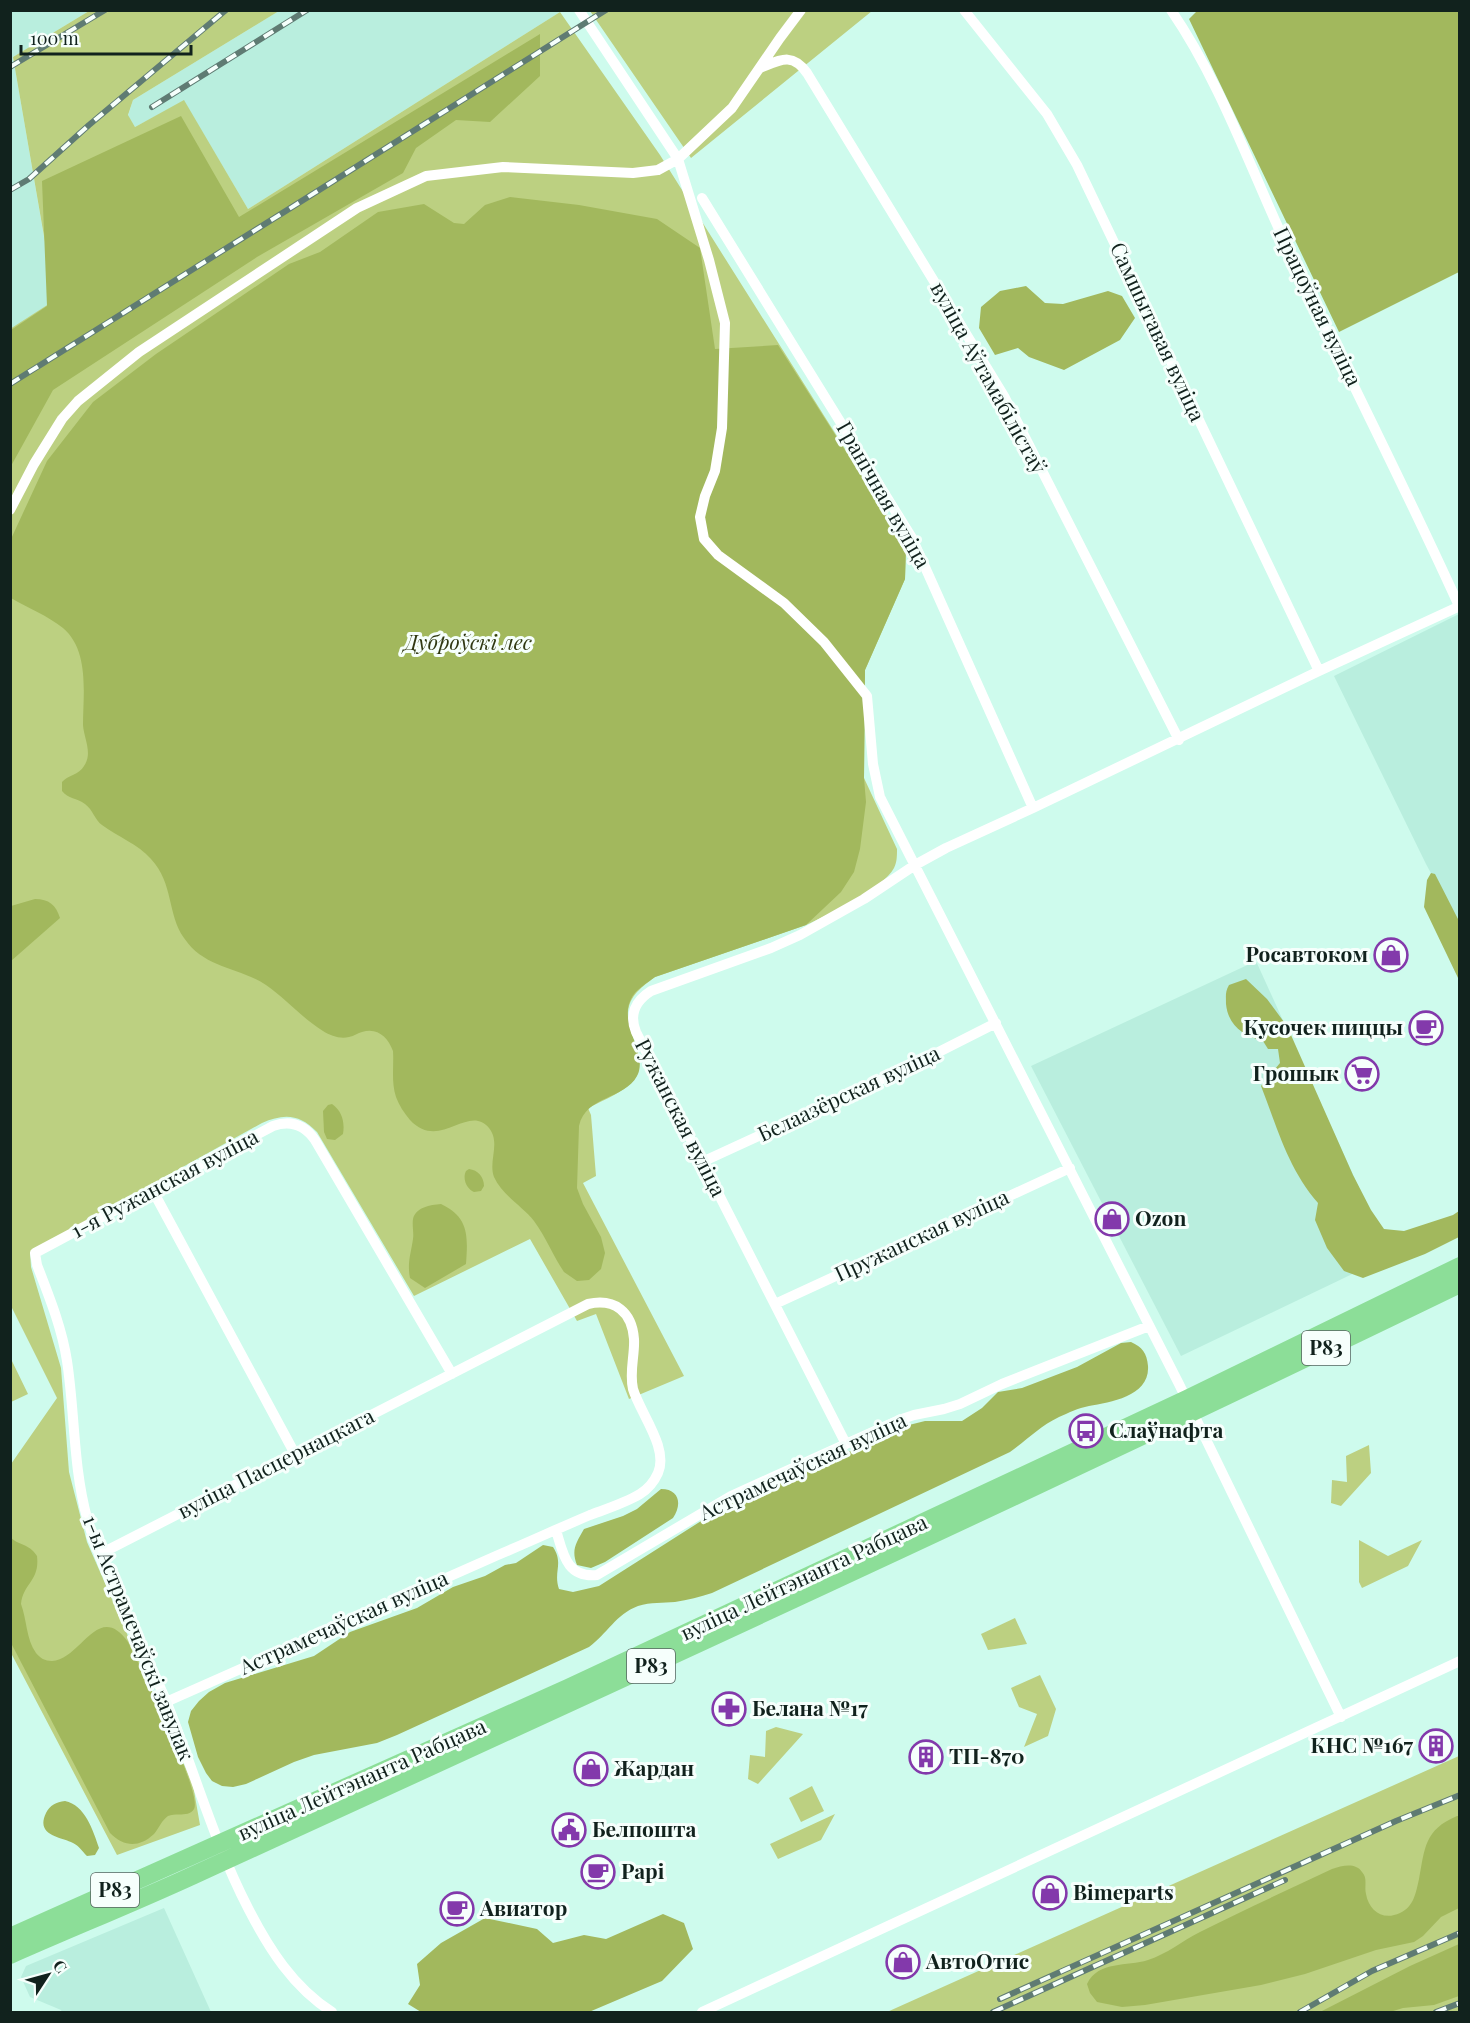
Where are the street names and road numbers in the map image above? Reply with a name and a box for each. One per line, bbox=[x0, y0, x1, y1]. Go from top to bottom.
street label: Працоўная вуліца bbox=[1268, 222, 1370, 391]
street label: Самшытавая вуліца bbox=[1105, 237, 1213, 426]
street label: вуліца Аўтамабілістаў bbox=[925, 276, 1054, 478]
street label: Гранічная вуліца bbox=[831, 415, 938, 573]
street label: Ружанская вуліца bbox=[630, 1033, 734, 1201]
street label: Белаазёрская вуліца bbox=[752, 1037, 944, 1147]
street label: 1-я Ружанская вуліца bbox=[65, 1121, 263, 1244]
street label: Пружанская вуліца bbox=[829, 1181, 1013, 1287]
road number: Р83 bbox=[1302, 1331, 1350, 1365]
street label: вуліца Пасцернацкага bbox=[172, 1400, 379, 1524]
street label: Астрамечаўская вуліца bbox=[693, 1405, 911, 1526]
street label: вуліца Лейтэнанта Рабцава bbox=[675, 1506, 932, 1646]
street label: 1-ы Астрамечаўскі завулак bbox=[78, 1510, 202, 1764]
street label: Астрамечаўская вуліца bbox=[234, 1562, 452, 1680]
road number: Р83 bbox=[627, 1649, 675, 1683]
street label: вуліца Лейтэнанта Рабцава bbox=[233, 1710, 490, 1846]
road number: Р83 bbox=[91, 1873, 139, 1907]

